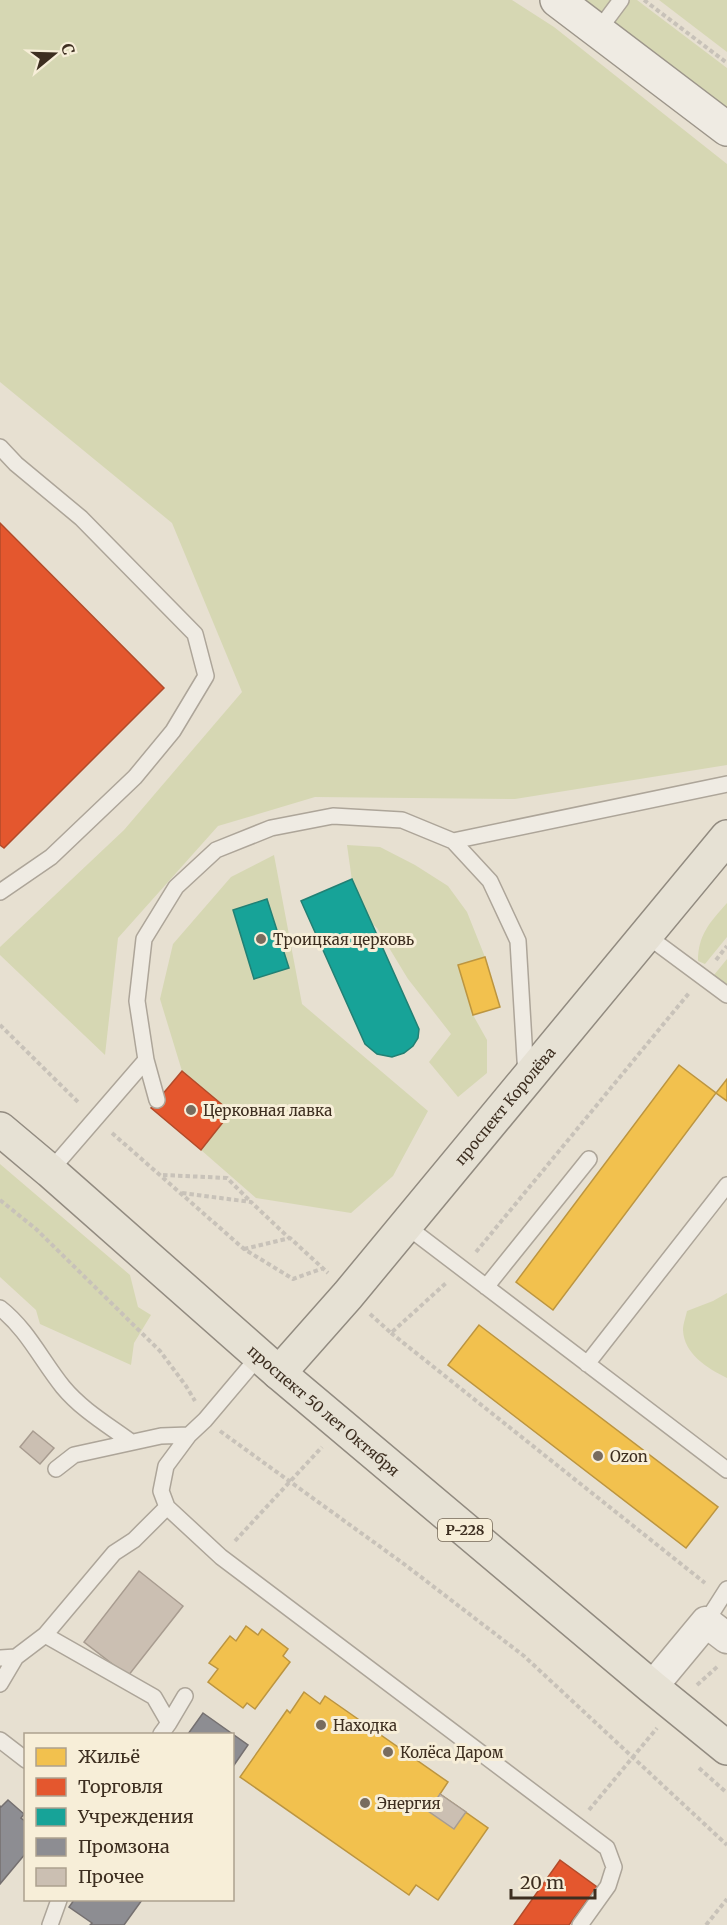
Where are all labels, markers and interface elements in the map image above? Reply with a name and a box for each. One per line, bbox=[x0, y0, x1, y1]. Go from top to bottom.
north arrow bbox=[24, 24, 84, 84]
text: С bbox=[57, 41, 79, 57]
place label: Троицкая церковь bbox=[273, 930, 414, 949]
marker: Троицкая церковь bbox=[254, 932, 268, 946]
street label: проспект Королёва bbox=[450, 1043, 559, 1168]
place label: Церковная лавка bbox=[203, 1101, 332, 1120]
marker: Церковная лавка bbox=[184, 1103, 198, 1117]
street label: проспект 50 лет Октября bbox=[244, 1341, 404, 1480]
place label: Ozon bbox=[610, 1447, 648, 1466]
marker: Ozon bbox=[591, 1449, 605, 1463]
road number: Р-228 bbox=[438, 1519, 492, 1541]
place label: Находка bbox=[333, 1716, 397, 1735]
marker: Находка bbox=[314, 1718, 328, 1732]
legend bbox=[24, 1733, 234, 1901]
place label: Колёса Даром bbox=[400, 1743, 504, 1762]
text: Жильё bbox=[78, 1745, 140, 1768]
marker: Колёса Даром bbox=[381, 1745, 395, 1759]
text: Торговля bbox=[78, 1775, 163, 1798]
place label: Энергия bbox=[377, 1794, 441, 1813]
marker: Энергия bbox=[358, 1796, 372, 1810]
text: Учреждения bbox=[77, 1805, 194, 1828]
text: Промзона bbox=[78, 1835, 170, 1858]
scale bar bbox=[511, 1862, 595, 1900]
text: Прочее bbox=[78, 1865, 144, 1888]
text: 20 m bbox=[520, 1871, 564, 1894]

